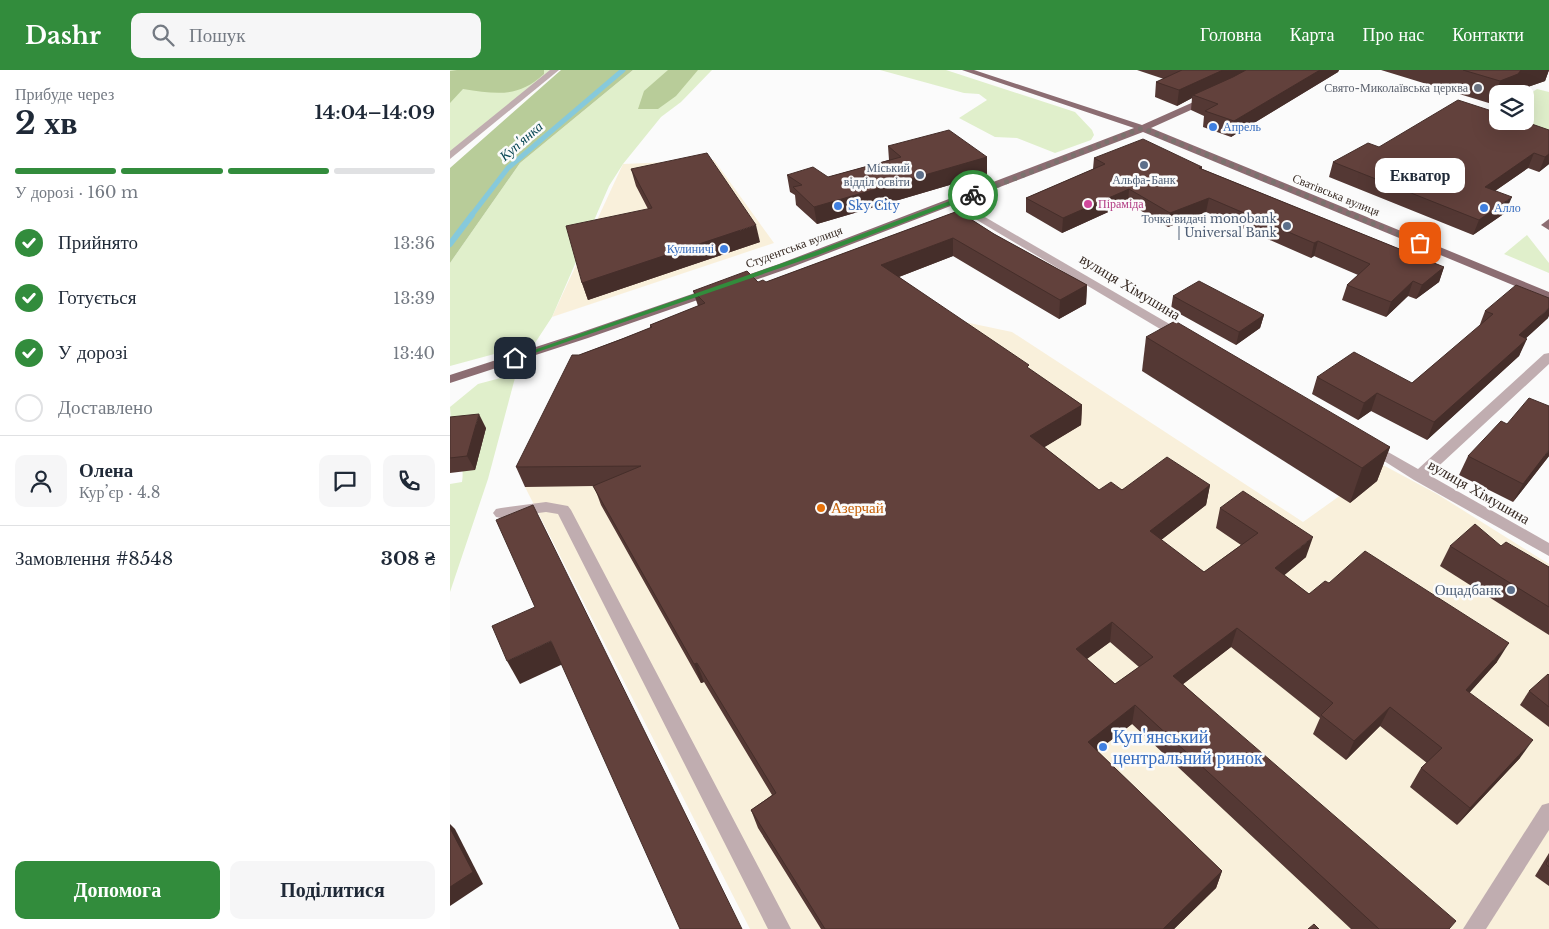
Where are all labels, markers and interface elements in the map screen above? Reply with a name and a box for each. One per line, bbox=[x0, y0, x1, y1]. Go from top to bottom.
search box bbox=[131, 13, 481, 58]
text: Dashr bbox=[25, 21, 101, 50]
icon: search bbox=[149, 21, 177, 49]
text: Пошук bbox=[189, 24, 246, 47]
text: Головна bbox=[1200, 24, 1262, 46]
text: Карта bbox=[1290, 24, 1334, 46]
text: Про нас bbox=[1362, 24, 1424, 46]
text: Контакти bbox=[1452, 24, 1524, 46]
place label: Свято-Миколаївська церква bbox=[1324, 80, 1469, 95]
marker: Свято-Миколаївська церква bbox=[1472, 82, 1484, 94]
text: Прибуде через bbox=[15, 84, 114, 104]
map controls bbox=[1489, 85, 1534, 130]
button: layers bbox=[1489, 85, 1534, 130]
text: 14:04–14:09 bbox=[314, 101, 435, 124]
text: 2 хв bbox=[15, 103, 78, 143]
water label: Куп'янка bbox=[495, 117, 546, 165]
place label: Апрель bbox=[1223, 119, 1261, 134]
marker: Апрель bbox=[1207, 121, 1219, 133]
callout: Екватор bbox=[1375, 158, 1465, 193]
marker: Альфа-Банк bbox=[1138, 159, 1150, 171]
place label: Міський відділ освіти bbox=[844, 160, 911, 189]
text: Екватор bbox=[1390, 165, 1450, 185]
marker: Міський відділ освіти bbox=[914, 169, 926, 181]
courier bbox=[948, 170, 998, 220]
street label: Сватівська вулиця bbox=[1290, 170, 1383, 219]
place label: Альфа-Банк bbox=[1112, 172, 1176, 187]
icon: bike bbox=[959, 181, 987, 209]
text: У дорозі · 160 m bbox=[15, 182, 138, 202]
place label: Піраміда bbox=[1098, 196, 1144, 211]
place label: Sky City bbox=[848, 198, 900, 213]
marker: Піраміда bbox=[1082, 198, 1094, 210]
marker: Sky City bbox=[832, 200, 844, 212]
place label: Алло bbox=[1494, 200, 1521, 215]
marker: Алло bbox=[1478, 202, 1490, 214]
place label: Точка видачі monobank | Universal Bank bbox=[1142, 211, 1278, 240]
marker: Точка видачі monobank | Universal Bank bbox=[1281, 220, 1293, 232]
street label: Студентська вулиця bbox=[743, 222, 845, 271]
pin bbox=[1399, 222, 1441, 264]
icon: check bbox=[15, 229, 43, 257]
icon: bag bbox=[1406, 229, 1434, 257]
text: Прийнято bbox=[58, 231, 138, 254]
text: 13:36 bbox=[393, 233, 435, 253]
place label: Кулиничі bbox=[667, 241, 715, 256]
marker: Кулиничі bbox=[718, 243, 730, 255]
street label: вулиця Хімушина bbox=[1076, 249, 1184, 324]
icon: check bbox=[15, 284, 43, 312]
text: Готується bbox=[58, 286, 136, 309]
text: 13:39 bbox=[393, 288, 435, 308]
pin bbox=[494, 337, 536, 379]
icon: check bbox=[15, 339, 43, 367]
text: У дорозі bbox=[58, 341, 128, 364]
text: 13:40 bbox=[393, 343, 435, 363]
icon: home bbox=[501, 344, 529, 372]
text: Доставлено bbox=[58, 396, 153, 419]
button: person bbox=[15, 455, 67, 507]
button: chat bbox=[319, 455, 371, 507]
button: phone bbox=[383, 455, 435, 507]
street label: вулиця Хімушина bbox=[1425, 455, 1534, 529]
text: Олена bbox=[79, 459, 133, 482]
text: Кур’єр · 4.8 bbox=[79, 482, 160, 502]
place label: Азерчай bbox=[831, 498, 884, 517]
marker: Азерчай bbox=[815, 502, 827, 514]
text: Замовлення #8548 bbox=[15, 547, 173, 570]
text: 308 ₴ bbox=[381, 547, 435, 570]
place label: Ощадбанк bbox=[1435, 580, 1502, 599]
marker: Ощадбанк bbox=[1505, 584, 1517, 596]
place label: Куп'янський центральний ринок bbox=[1113, 726, 1263, 769]
marker: Куп'янський центральний ринок bbox=[1097, 741, 1109, 753]
button: Допомога bbox=[15, 861, 220, 919]
button: Поділитися bbox=[230, 861, 435, 919]

